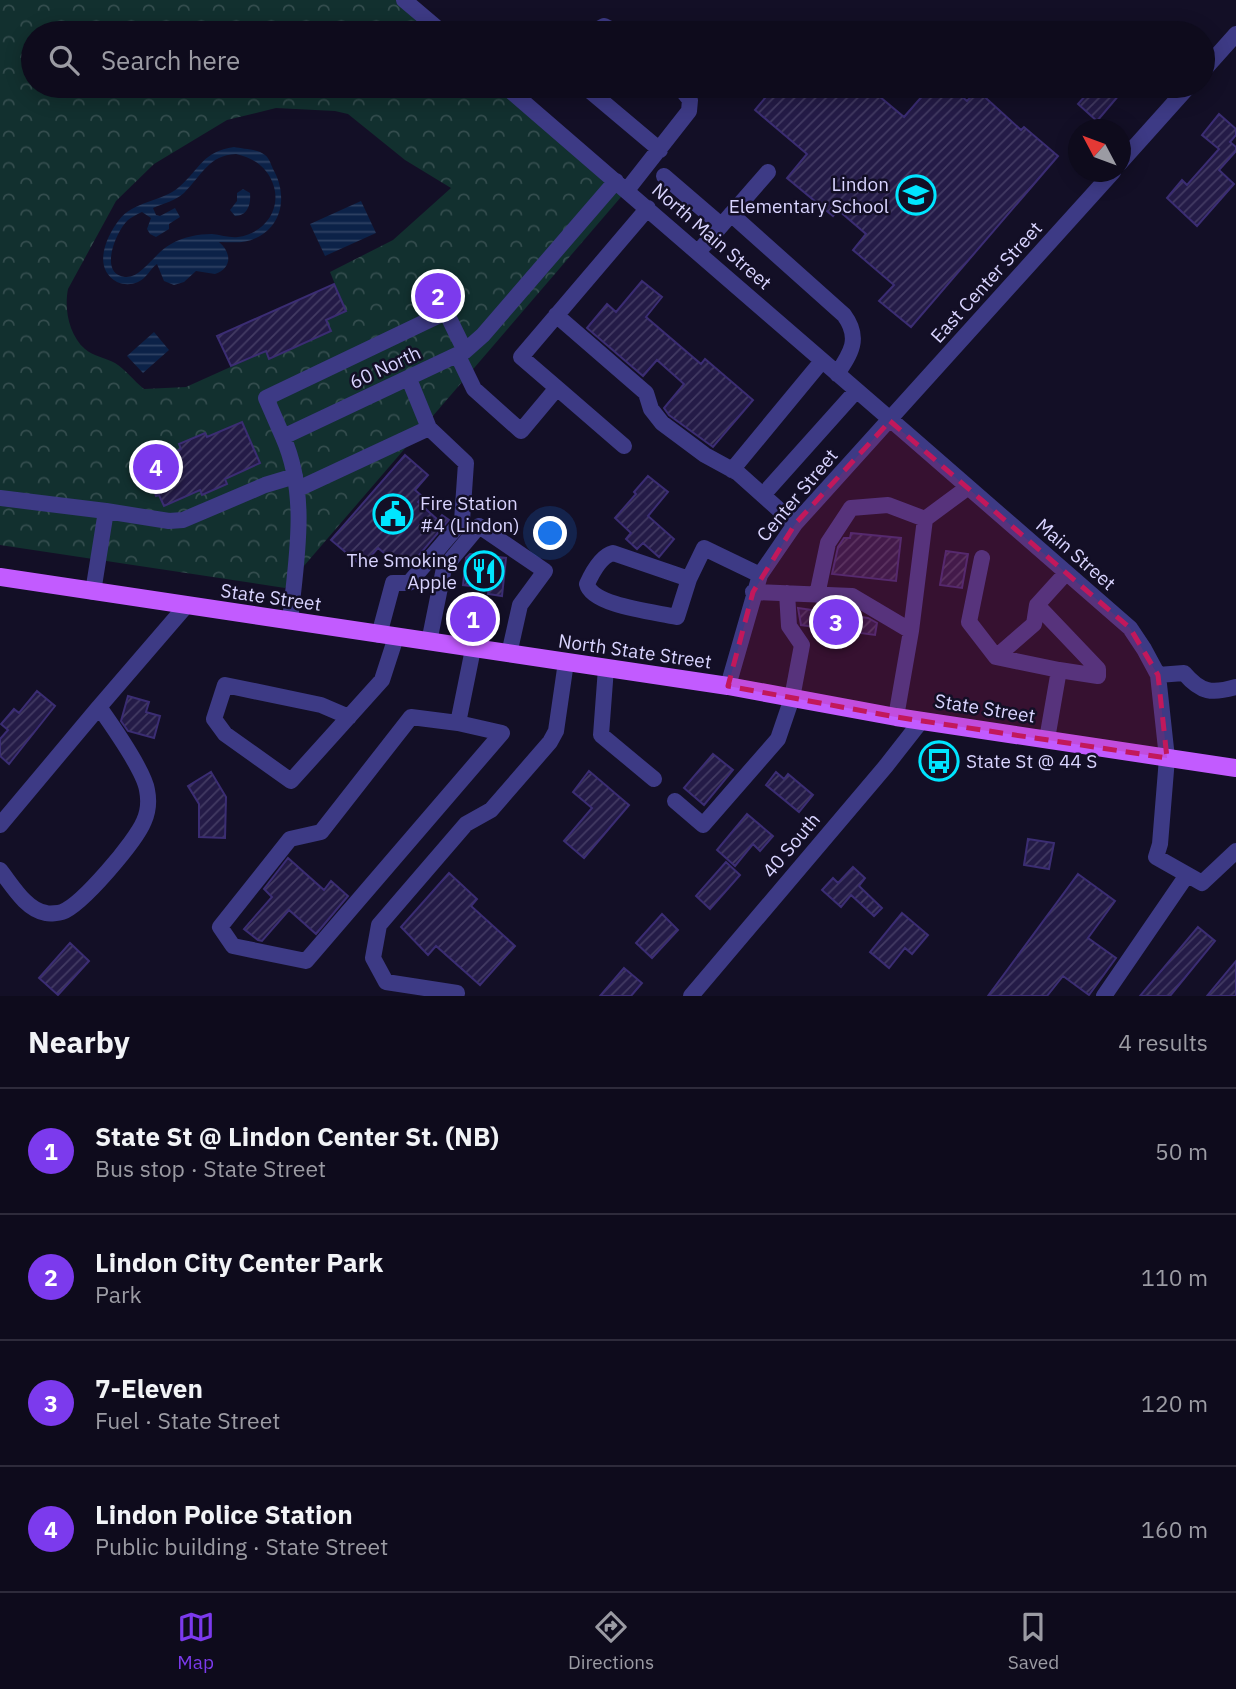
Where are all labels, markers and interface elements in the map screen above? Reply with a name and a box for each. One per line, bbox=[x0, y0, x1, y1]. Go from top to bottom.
search box bbox=[21, 21, 1215, 98]
icon: search bbox=[45, 41, 83, 79]
text: Search here bbox=[101, 43, 240, 77]
north arrow bbox=[1068, 119, 1131, 182]
place label: Lindon Elementary School bbox=[729, 172, 889, 218]
school or university icon: Lindon Elementary School bbox=[895, 174, 937, 216]
street label: North Main Street bbox=[647, 177, 777, 295]
street label: East Center Street bbox=[925, 216, 1047, 348]
pin: 2 bbox=[415, 270, 461, 322]
street label: 60 North bbox=[346, 340, 424, 394]
pin: 4 bbox=[133, 441, 179, 493]
street label: Center Street bbox=[751, 444, 843, 546]
place label: Fire Station #4 (Lindon) bbox=[420, 491, 520, 537]
public building icon: Fire Station #4 (Lindon) bbox=[372, 493, 414, 535]
street label: Main Street bbox=[1031, 513, 1121, 595]
your location bbox=[533, 516, 567, 550]
place label: The Smoking Apple bbox=[347, 548, 457, 594]
restaurant icon: The Smoking Apple bbox=[463, 550, 505, 592]
street label: State Street bbox=[219, 578, 323, 616]
pin: 1 bbox=[450, 593, 496, 645]
pin: 3 bbox=[813, 596, 859, 648]
street label: North State Street bbox=[557, 628, 713, 674]
street label: State Street bbox=[933, 688, 1037, 728]
bus stop icon: State St @ 44 S bbox=[918, 740, 960, 782]
place label: State St @ 44 S bbox=[966, 749, 1097, 773]
street label: 40 South bbox=[757, 808, 825, 882]
text: Nearby bbox=[28, 1022, 130, 1061]
text: 4 results bbox=[1118, 1027, 1208, 1057]
text: State St @ Lindon Center St. (NB) bbox=[95, 1119, 499, 1153]
text: 1 bbox=[44, 1136, 58, 1166]
text: 50 m bbox=[1155, 1136, 1208, 1166]
text: Bus stop · State Street bbox=[95, 1153, 326, 1183]
text: Lindon City Center Park bbox=[95, 1245, 383, 1279]
text: 2 bbox=[44, 1262, 58, 1292]
text: 110 m bbox=[1141, 1262, 1208, 1292]
text: Park bbox=[95, 1279, 142, 1309]
text: 7-Eleven bbox=[95, 1371, 203, 1405]
text: 3 bbox=[44, 1388, 58, 1418]
text: 120 m bbox=[1141, 1388, 1208, 1418]
text: Fuel · State Street bbox=[95, 1405, 280, 1435]
text: Lindon Police Station bbox=[95, 1497, 353, 1531]
text: 4 bbox=[44, 1514, 58, 1544]
text: 160 m bbox=[1141, 1514, 1208, 1544]
text: Public building · State Street bbox=[95, 1531, 388, 1561]
tab: Map bbox=[177, 1608, 215, 1674]
tab: Directions bbox=[568, 1608, 654, 1674]
tab: Saved bbox=[1008, 1608, 1059, 1674]

